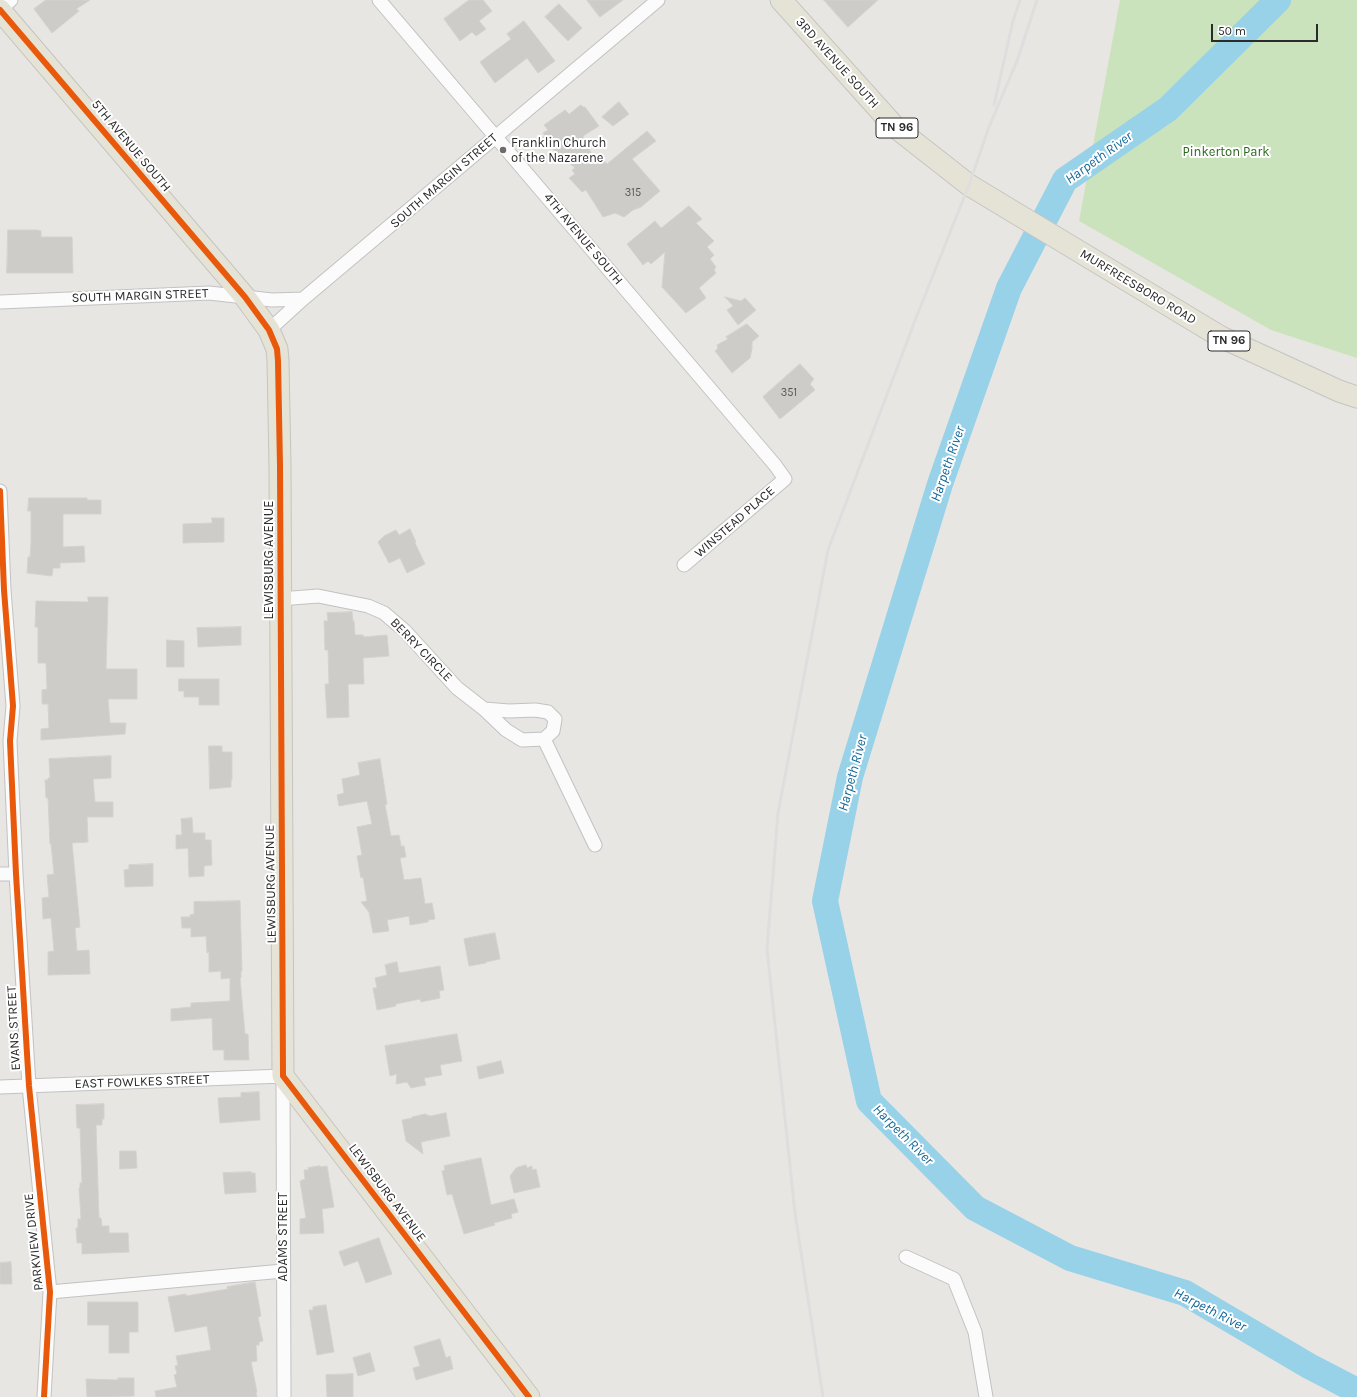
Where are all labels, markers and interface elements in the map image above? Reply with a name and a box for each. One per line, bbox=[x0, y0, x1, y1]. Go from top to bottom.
street label: 3RD AVENUE SOUTH bbox=[792, 14, 882, 112]
scale bar bbox=[1213, 16, 1320, 42]
text: 50 m bbox=[1218, 24, 1246, 38]
street label: 5TH AVENUE SOUTH bbox=[88, 97, 174, 195]
road number: TN 96 bbox=[876, 118, 918, 138]
water label: Harpeth River bbox=[1062, 128, 1136, 188]
street label: SOUTH MARGIN STREET bbox=[387, 130, 501, 232]
place label: Franklin Church of the Nazarene bbox=[511, 135, 606, 166]
park label: Pinkerton Park bbox=[1183, 144, 1269, 160]
marker: Franklin Church of the Nazarene bbox=[498, 145, 508, 155]
house number: 315 bbox=[625, 186, 641, 200]
street label: 4TH AVENUE SOUTH bbox=[540, 190, 626, 288]
street label: MURFREESBORO ROAD bbox=[1077, 246, 1199, 328]
street label: SOUTH MARGIN STREET bbox=[71, 286, 209, 306]
road number: TN 96 bbox=[1208, 331, 1250, 351]
house number: 351 bbox=[781, 386, 797, 400]
water label: Harpeth River bbox=[927, 424, 969, 504]
street label: WINSTEAD PLACE bbox=[692, 483, 778, 561]
street label: LEWISBURG AVENUE bbox=[261, 501, 277, 619]
street label: BERRY CIRCLE bbox=[387, 615, 455, 685]
water label: Harpeth River bbox=[835, 733, 871, 813]
street label: LEWISBURG AVENUE bbox=[262, 824, 280, 944]
street label: EVANS STREET bbox=[4, 985, 24, 1071]
street label: EAST FOWLKES STREET bbox=[74, 1072, 210, 1092]
water label: Harpeth River bbox=[869, 1101, 937, 1169]
street label: LEWISBURG AVENUE bbox=[345, 1141, 429, 1245]
street label: PARKVIEW DRIVE bbox=[21, 1193, 47, 1291]
street label: ADAMS STREET bbox=[275, 1193, 291, 1281]
water label: Harpeth River bbox=[1171, 1285, 1249, 1335]

